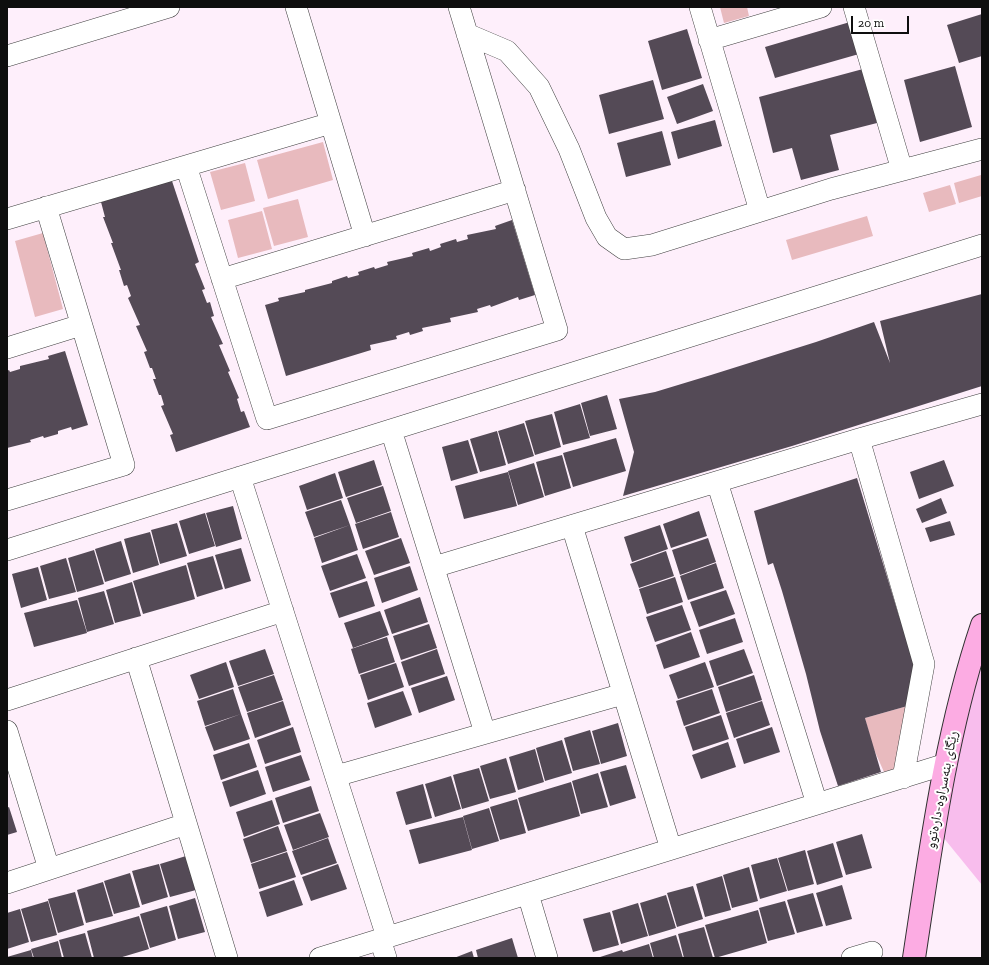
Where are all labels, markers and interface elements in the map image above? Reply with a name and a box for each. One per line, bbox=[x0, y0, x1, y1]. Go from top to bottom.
scale bar bbox=[853, 8, 911, 34]
text: 20 m bbox=[858, 16, 884, 30]
street label: رێگای بنەسراوە-دارەتوو bbox=[922, 730, 962, 850]

